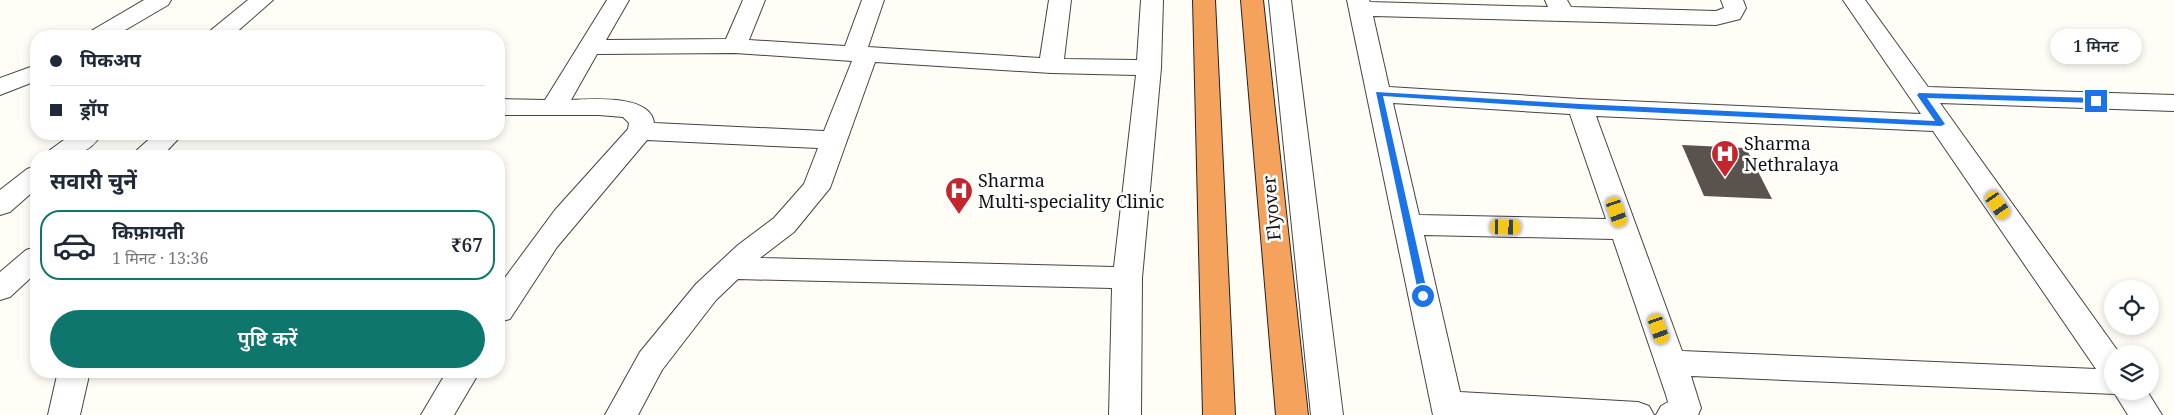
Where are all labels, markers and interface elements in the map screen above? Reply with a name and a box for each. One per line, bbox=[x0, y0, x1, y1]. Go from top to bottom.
callout: 1 मिनट bbox=[2050, 28, 2142, 64]
text: 1 मिनट bbox=[2073, 35, 2119, 57]
text: पिकअप bbox=[80, 47, 141, 73]
route end bbox=[2085, 90, 2107, 112]
text: ड्रॉप bbox=[80, 96, 108, 122]
place label: Sharma Nethralaya bbox=[1744, 131, 1839, 176]
hospital icon: Sharma Nethralaya bbox=[1710, 139, 1740, 178]
text: सवारी चुनें bbox=[50, 165, 137, 195]
place label: Sharma Multi-speciality Clinic bbox=[978, 168, 1164, 213]
street label: Flyover bbox=[1256, 174, 1286, 242]
hospital icon: Sharma Multi-speciality Clinic bbox=[944, 176, 974, 215]
car bbox=[1983, 188, 2012, 222]
car bbox=[1605, 195, 1628, 229]
text: किफ़ायती bbox=[112, 219, 184, 245]
car bbox=[1490, 219, 1521, 235]
icon: car bbox=[52, 223, 97, 268]
text: ₹67 bbox=[451, 232, 483, 258]
text: 1 मिनट · 13:36 bbox=[112, 247, 208, 269]
map controls bbox=[2104, 280, 2159, 400]
button: locate bbox=[2104, 280, 2159, 335]
route start bbox=[1412, 285, 1434, 307]
button: पुष्टि करें bbox=[50, 310, 485, 368]
car bbox=[1647, 312, 1670, 346]
button: layers bbox=[2104, 345, 2159, 400]

